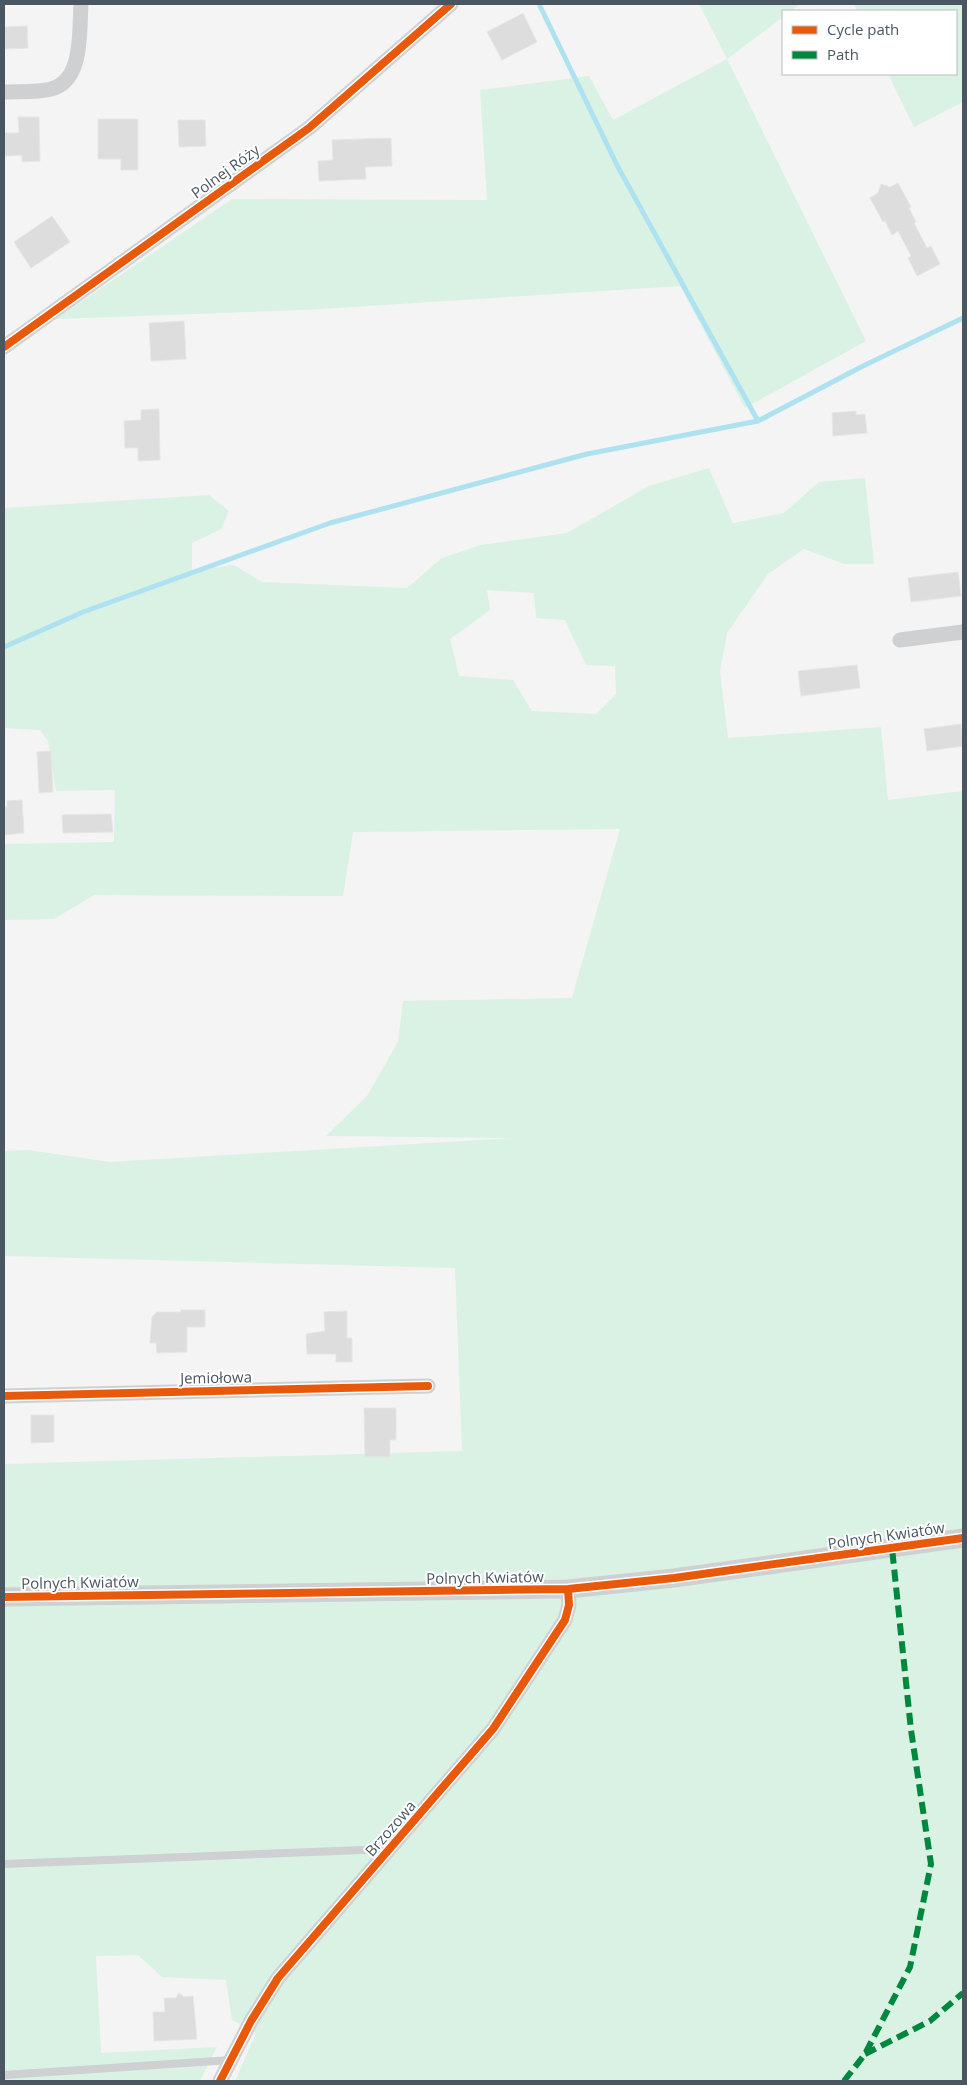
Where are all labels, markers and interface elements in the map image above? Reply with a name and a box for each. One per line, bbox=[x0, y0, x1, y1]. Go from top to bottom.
legend bbox=[782, 10, 957, 75]
text: Cycle path bbox=[827, 19, 899, 39]
text: Path bbox=[827, 44, 859, 64]
street label: Polnej Róży bbox=[187, 139, 264, 203]
street label: Jemiołowa bbox=[178, 1366, 252, 1388]
street label: Polnych Kwiatów bbox=[826, 1517, 946, 1553]
street label: Polnych Kwiatów bbox=[426, 1566, 544, 1588]
street label: Polnych Kwiatów bbox=[21, 1571, 139, 1593]
street label: Brzozowa bbox=[360, 1796, 420, 1860]

